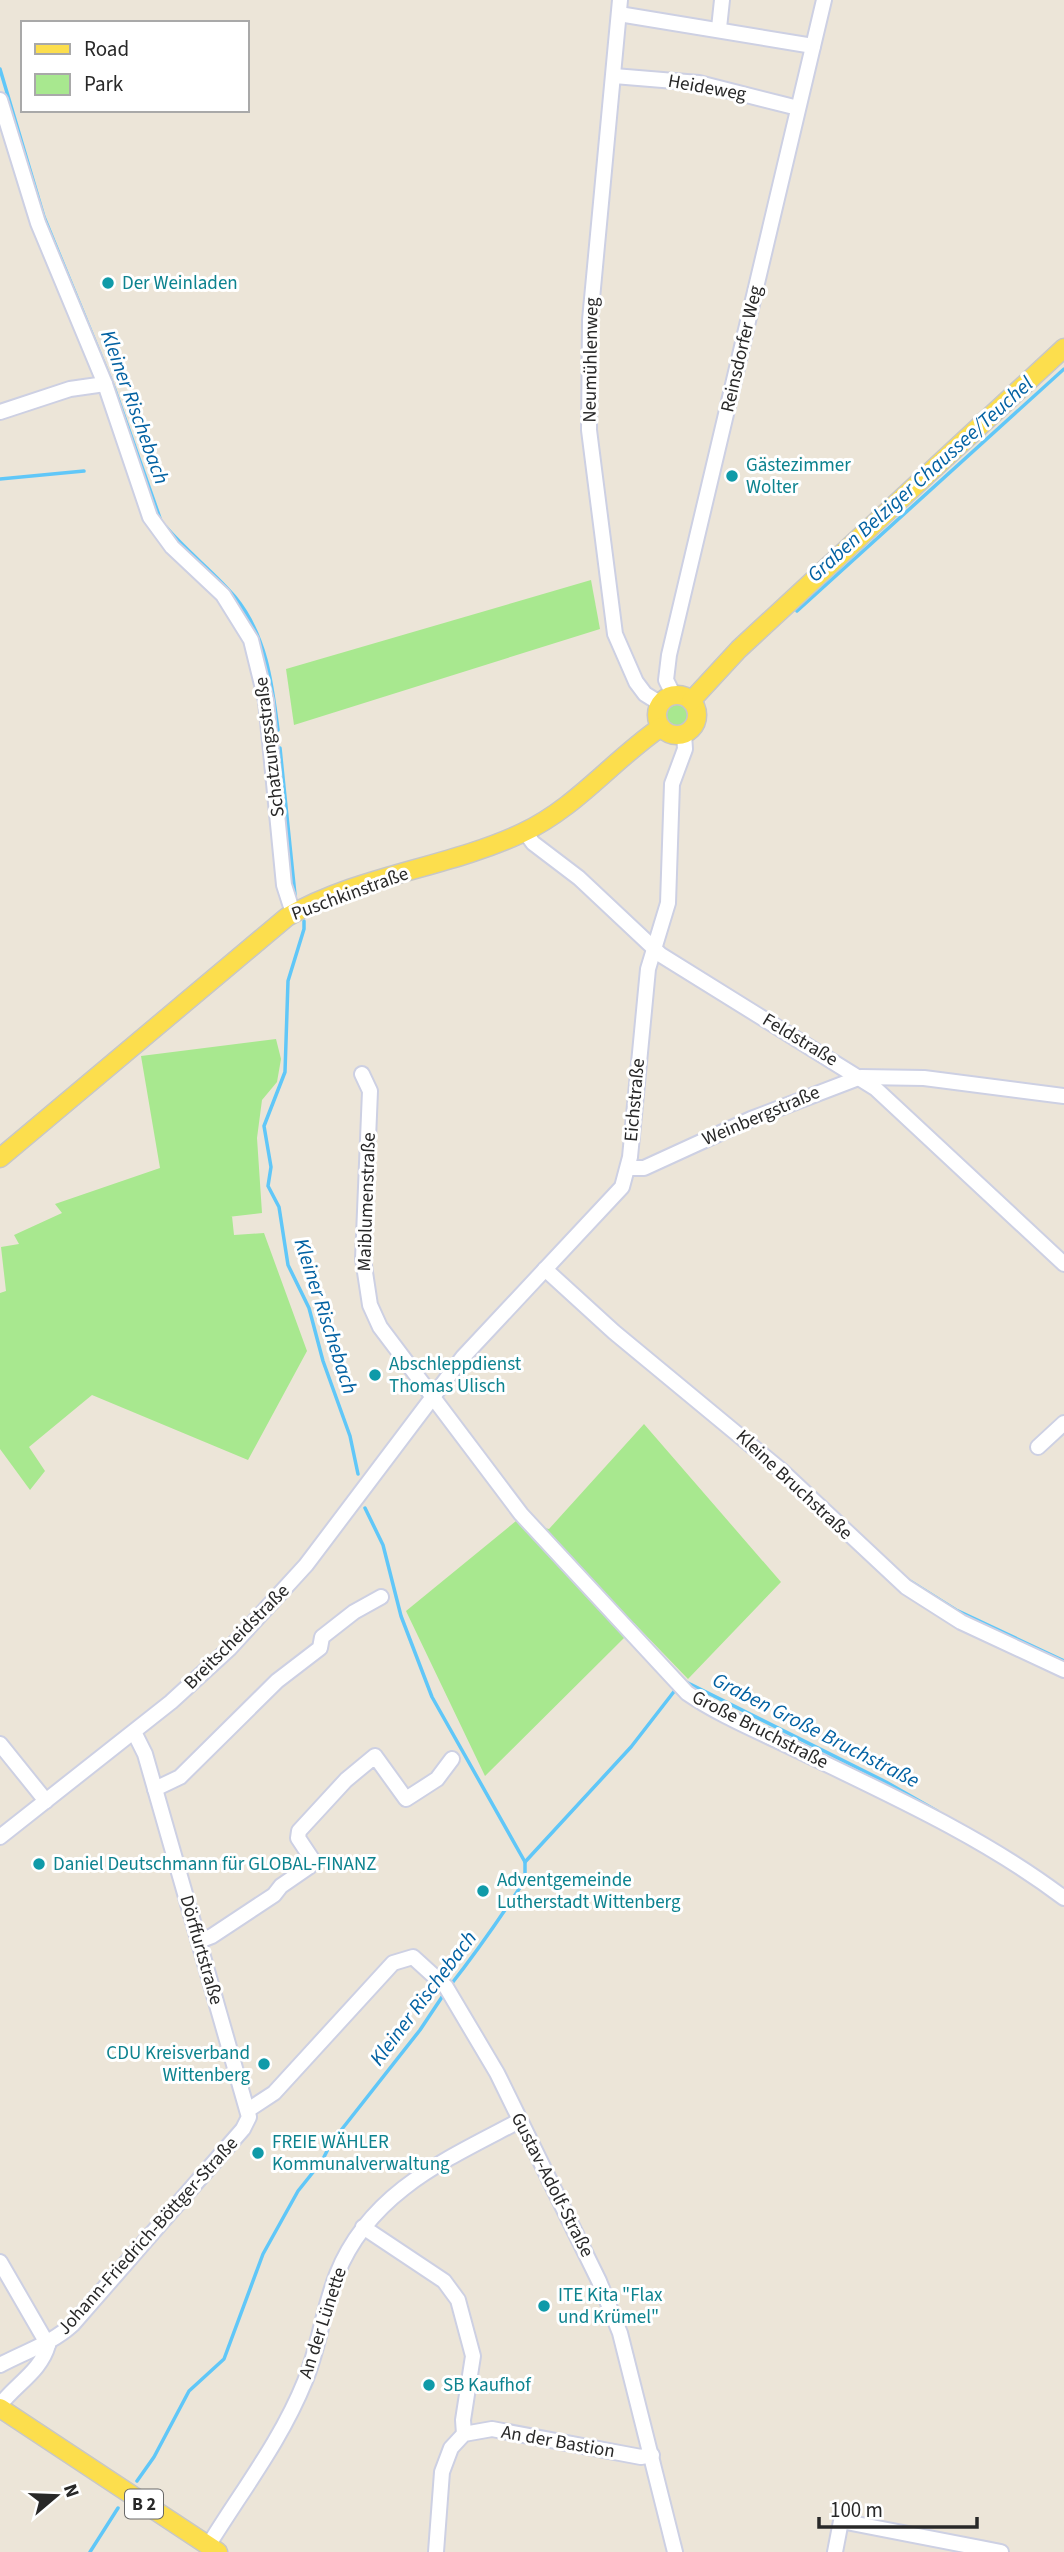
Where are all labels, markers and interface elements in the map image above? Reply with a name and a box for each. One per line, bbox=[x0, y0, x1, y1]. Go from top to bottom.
legend bbox=[21, 21, 248, 112]
text: Road bbox=[84, 34, 129, 64]
street label: Heideweg bbox=[666, 68, 749, 108]
text: Park bbox=[84, 69, 124, 99]
place label: Der Weinladen bbox=[122, 270, 238, 297]
marker: Der Weinladen bbox=[100, 275, 116, 291]
street label: Reinsdorfer Weg bbox=[714, 282, 770, 415]
street label: Neumühlenweg bbox=[576, 297, 606, 423]
water label: Kleiner Rischebach bbox=[93, 326, 177, 488]
water label: Graben Belziger Chaussee/Teuchel bbox=[800, 369, 1040, 589]
place label: Gästezimmer Wolter bbox=[746, 452, 851, 501]
marker: Gästezimmer Wolter bbox=[724, 468, 740, 484]
street label: Schatzungsstraße bbox=[248, 675, 292, 819]
street label: Puschkinstraße bbox=[288, 860, 412, 928]
street label: Feldstraße bbox=[757, 1007, 843, 1073]
street label: Eichstraße bbox=[618, 1057, 652, 1143]
street label: Weinbergstraße bbox=[698, 1079, 824, 1153]
street label: Maiblumenstraße bbox=[351, 1132, 383, 1272]
water label: Kleiner Rischebach bbox=[287, 1234, 365, 1398]
place label: Abschleppdienst Thomas Ulisch bbox=[389, 1351, 522, 1400]
marker: Abschleppdienst Thomas Ulisch bbox=[367, 1367, 383, 1383]
street label: Kleine Bruchstraße bbox=[730, 1424, 858, 1546]
street label: Breitscheidstraße bbox=[178, 1578, 296, 1696]
water label: Graben Große Bruchstraße bbox=[707, 1665, 925, 1795]
street label: Große Bruchstraße bbox=[687, 1684, 833, 1776]
place label: Daniel Deutschmann für GLOBAL-FINANZ bbox=[53, 1851, 376, 1878]
marker: Daniel Deutschmann für GLOBAL-FINANZ bbox=[31, 1856, 47, 1872]
place label: Adventgemeinde Lutherstadt Wittenberg bbox=[497, 1867, 681, 1916]
marker: Adventgemeinde Lutherstadt Wittenberg bbox=[475, 1883, 491, 1899]
street label: Dörffurtstraße bbox=[172, 1892, 230, 2008]
water label: Kleiner Rischebach bbox=[362, 1924, 484, 2072]
place label: CDU Kreisverband Wittenberg bbox=[106, 2040, 250, 2089]
marker: CDU Kreisverband Wittenberg bbox=[256, 2056, 272, 2072]
street label: Gustav-Adolf-Straße bbox=[504, 2108, 600, 2262]
place label: FREIE WÄHLER Kommunalverwaltung bbox=[272, 2129, 450, 2178]
street label: Johann-Friedrich-Böttger-Straße bbox=[51, 2131, 245, 2341]
marker: FREIE WÄHLER Kommunalverwaltung bbox=[250, 2145, 266, 2161]
street label: An der Lünette bbox=[292, 2264, 354, 2382]
place label: ITE Kita "Flax und Krümel" bbox=[558, 2282, 663, 2331]
marker: ITE Kita "Flax und Krümel" bbox=[536, 2298, 552, 2314]
place label: SB Kaufhof bbox=[443, 2372, 532, 2399]
marker: SB Kaufhof bbox=[421, 2377, 437, 2393]
street label: An der Bastion bbox=[499, 2419, 617, 2465]
north arrow bbox=[21, 2461, 91, 2531]
text: N bbox=[56, 2481, 85, 2501]
scale bar bbox=[819, 2486, 976, 2530]
road number: B 2 bbox=[125, 2490, 163, 2518]
text: 100 m bbox=[830, 2495, 883, 2525]

